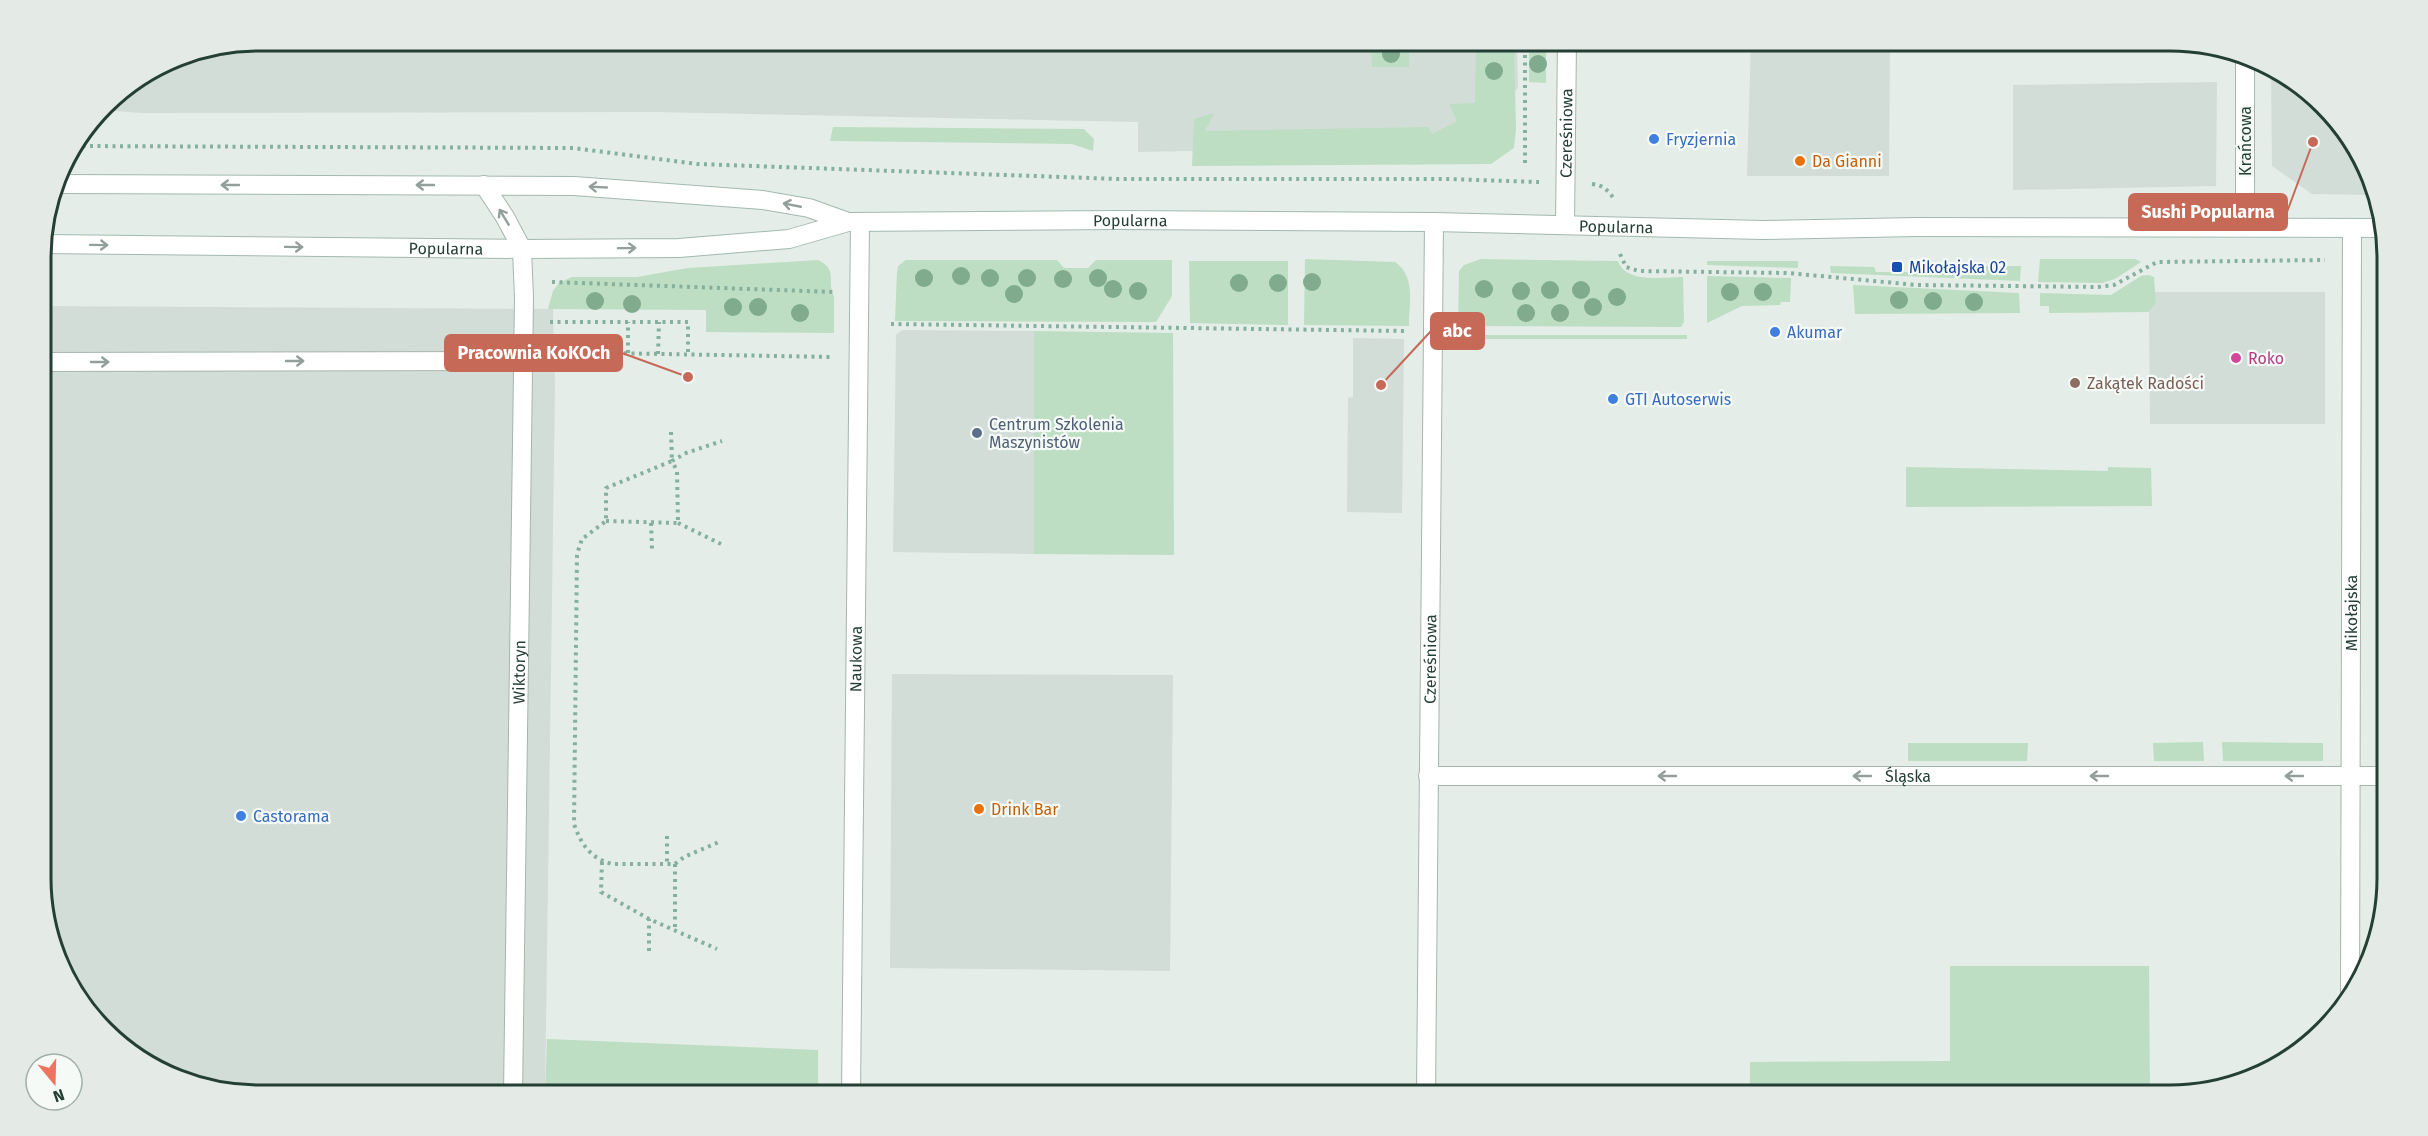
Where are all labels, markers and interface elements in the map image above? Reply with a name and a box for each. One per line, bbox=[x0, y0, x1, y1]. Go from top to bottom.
street label: Czereśniowa bbox=[1556, 88, 1576, 178]
street label: Krańcowa bbox=[2236, 106, 2255, 176]
place label: Fryzjernia bbox=[1666, 130, 1736, 149]
marker: Fryzjernia bbox=[1647, 132, 1661, 146]
place label: Da Gianni bbox=[1812, 152, 1882, 171]
marker: Da Gianni bbox=[1793, 154, 1807, 168]
one-way arrow bbox=[221, 179, 241, 191]
one-way arrow bbox=[416, 179, 436, 191]
one-way arrow bbox=[589, 182, 609, 193]
callout: Sushi Popularna bbox=[2129, 194, 2287, 230]
one-way arrow bbox=[783, 199, 803, 210]
text: Sushi Popularna bbox=[2141, 201, 2275, 223]
one-way arrow bbox=[498, 209, 510, 226]
street label: Popularna bbox=[1093, 210, 1168, 230]
street label: Popularna bbox=[1579, 216, 1654, 237]
street label: Popularna bbox=[409, 238, 483, 258]
one-way arrow bbox=[89, 239, 109, 251]
one-way arrow bbox=[284, 241, 304, 253]
one-way arrow bbox=[616, 242, 636, 254]
place label: Mikołajska 02 bbox=[1909, 258, 2006, 277]
marker: Mikołajska 02 bbox=[1890, 260, 1904, 274]
callout: abc bbox=[1431, 313, 1484, 349]
text: abc bbox=[1442, 320, 1472, 342]
place label: Akumar bbox=[1787, 323, 1843, 342]
marker: Akumar bbox=[1768, 325, 1782, 339]
callout: Pracownia KoKOch bbox=[445, 335, 622, 371]
text: Pracownia KoKOch bbox=[458, 342, 610, 364]
place label: Roko bbox=[2248, 349, 2284, 368]
marker: Roko bbox=[2229, 351, 2243, 365]
one-way arrow bbox=[284, 355, 304, 367]
one-way arrow bbox=[89, 356, 109, 368]
place label: Zakątek Radości bbox=[2087, 374, 2204, 394]
marker: Zakątek Radości bbox=[2068, 376, 2082, 390]
place label: GTI Autoserwis bbox=[1625, 390, 1731, 409]
marker: GTI Autoserwis bbox=[1606, 392, 1620, 406]
place label: Centrum Szkolenia Maszynistów bbox=[989, 415, 1124, 452]
marker: Centrum Szkolenia Maszynistów bbox=[970, 426, 984, 440]
street label: Mikołajska bbox=[2341, 575, 2361, 651]
street label: Czereśniowa bbox=[1420, 614, 1440, 704]
street label: Naukowa bbox=[846, 626, 865, 692]
street label: Wiktoryn bbox=[509, 640, 529, 704]
street label: Śląska bbox=[1885, 766, 1931, 787]
one-way arrow bbox=[1657, 770, 1677, 782]
one-way arrow bbox=[1852, 770, 1872, 782]
one-way arrow bbox=[2089, 770, 2109, 782]
one-way arrow bbox=[2284, 770, 2304, 782]
place label: Drink Bar bbox=[991, 800, 1059, 819]
marker: Drink Bar bbox=[972, 802, 986, 816]
place label: Castorama bbox=[253, 807, 329, 826]
marker: Castorama bbox=[234, 809, 248, 823]
north arrow bbox=[24, 1052, 84, 1112]
text: N bbox=[51, 1085, 67, 1106]

